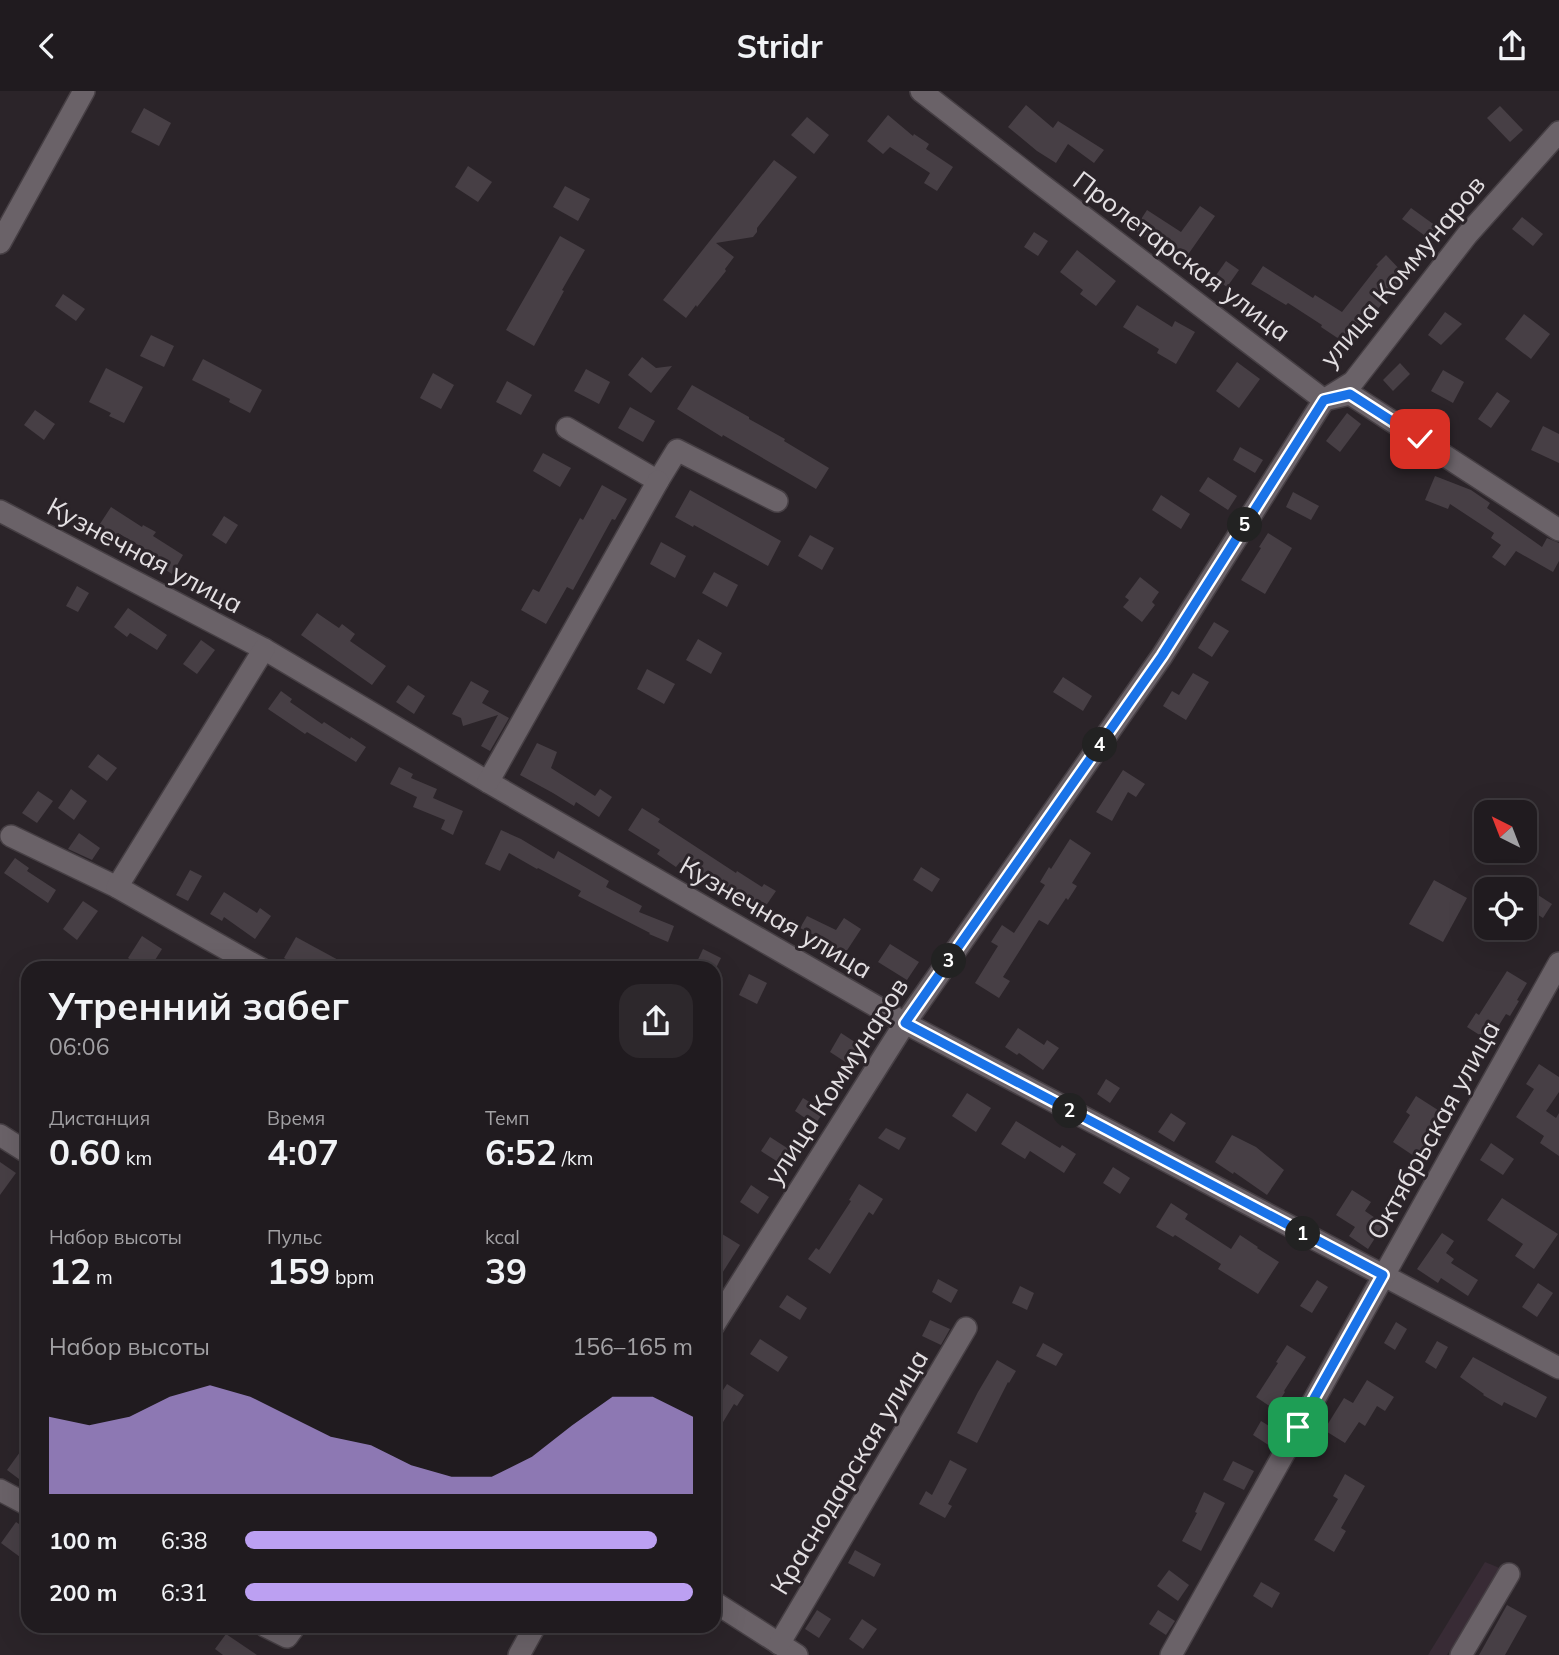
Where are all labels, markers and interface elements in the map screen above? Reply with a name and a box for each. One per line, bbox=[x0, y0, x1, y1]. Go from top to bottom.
text: Stridr bbox=[737, 26, 822, 66]
icon: back bbox=[28, 27, 66, 65]
icon: share bbox=[1493, 27, 1531, 65]
street label: Пролетарская улица bbox=[1067, 163, 1297, 349]
street label: улица Коммунаров bbox=[1312, 168, 1492, 374]
pin bbox=[1390, 409, 1450, 469]
icon: check bbox=[1401, 420, 1439, 458]
street label: Кузнечная улица bbox=[42, 490, 248, 620]
pin: 5 bbox=[1228, 507, 1262, 543]
text: 5 bbox=[1239, 512, 1250, 536]
pin: 4 bbox=[1082, 727, 1118, 763]
text: 4 bbox=[1094, 732, 1105, 756]
north arrow bbox=[1474, 800, 1536, 863]
map controls bbox=[1474, 800, 1537, 940]
street label: Кузнечная улица bbox=[674, 849, 878, 985]
button: locate bbox=[1474, 877, 1537, 940]
pin: 3 bbox=[932, 943, 967, 979]
text: 3 bbox=[943, 948, 954, 972]
street label: улица Коммунаров bbox=[757, 971, 915, 1191]
text: Утренний забег bbox=[49, 982, 349, 1030]
button: share bbox=[619, 984, 693, 1058]
street label: Октябрьская улица bbox=[1359, 1015, 1507, 1245]
text: 06:06 bbox=[49, 1032, 109, 1061]
pin: 2 bbox=[1052, 1093, 1088, 1129]
text: 2 bbox=[1064, 1098, 1075, 1122]
text: Дистанция bbox=[49, 1106, 150, 1130]
text: Время bbox=[267, 1106, 325, 1130]
text: Темп bbox=[485, 1106, 530, 1130]
text: 0.60 bbox=[49, 1130, 121, 1174]
text: 4:07 bbox=[267, 1130, 339, 1174]
text: 6:52 bbox=[485, 1130, 557, 1174]
text: km bbox=[121, 1146, 152, 1170]
text: /km bbox=[557, 1146, 594, 1170]
pin: 1 bbox=[1286, 1217, 1320, 1251]
text: 1 bbox=[1297, 1221, 1308, 1245]
text: Набор высоты bbox=[49, 1225, 182, 1249]
text: Пульс bbox=[267, 1225, 322, 1249]
text: kcal bbox=[485, 1225, 520, 1249]
text: 12 bbox=[49, 1249, 91, 1293]
text: 159 bbox=[267, 1249, 330, 1293]
text: 39 bbox=[485, 1249, 527, 1293]
text: m bbox=[91, 1265, 113, 1289]
text: bpm bbox=[330, 1265, 374, 1289]
text: Набор высоты bbox=[49, 1332, 210, 1361]
text: 156–165 m bbox=[572, 1332, 693, 1361]
street label: Краснодарская улица bbox=[763, 1344, 935, 1600]
pin bbox=[1268, 1397, 1328, 1457]
icon: arrive bbox=[1279, 1408, 1317, 1446]
text: 100 m bbox=[49, 1526, 117, 1555]
text: 6:38 bbox=[161, 1526, 208, 1555]
text: 200 m bbox=[49, 1578, 117, 1607]
text: 6:31 bbox=[161, 1578, 208, 1607]

